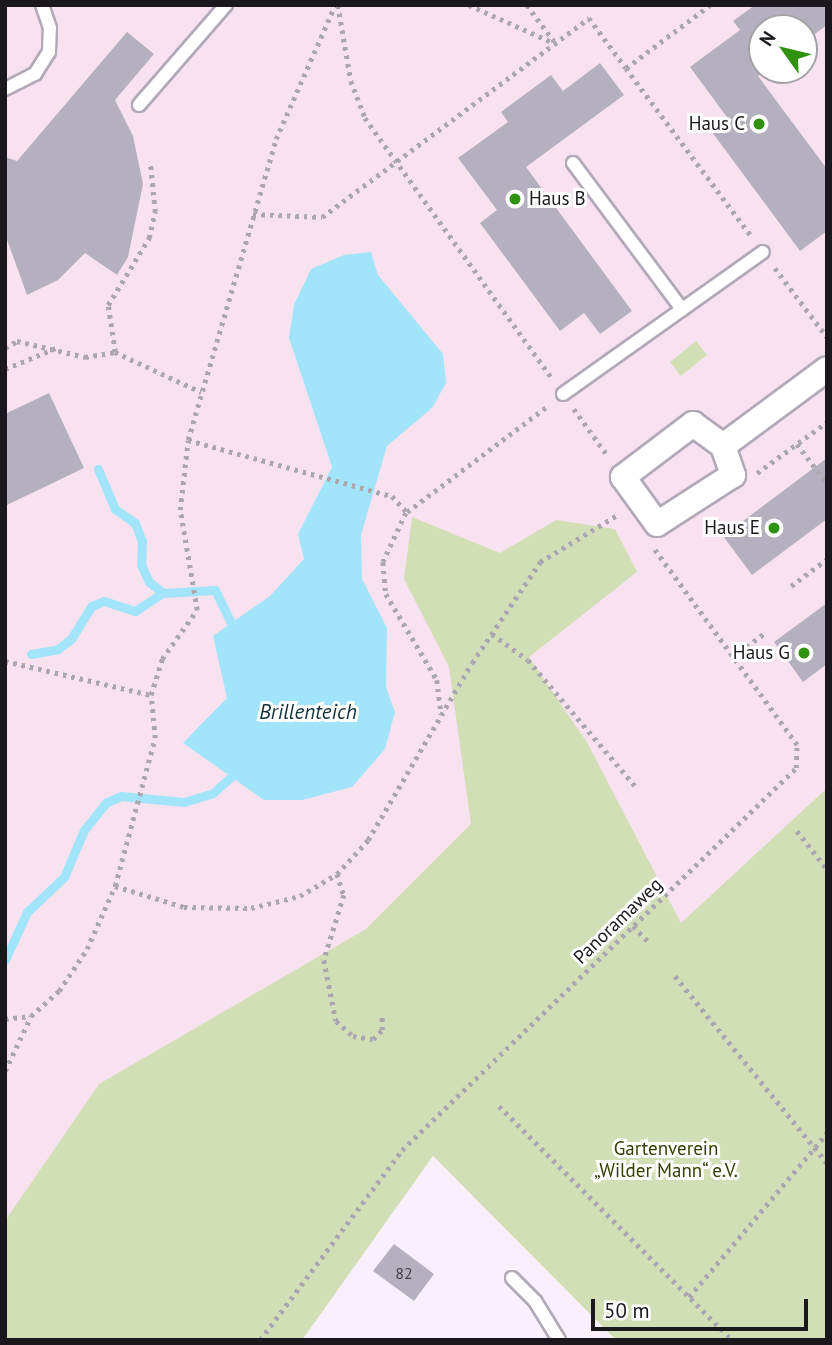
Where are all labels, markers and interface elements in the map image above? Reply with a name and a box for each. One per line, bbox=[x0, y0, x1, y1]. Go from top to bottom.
north arrow bbox=[748, 14, 818, 84]
text: N bbox=[754, 26, 781, 50]
place label: Haus C bbox=[689, 113, 745, 135]
marker: Haus C bbox=[751, 116, 767, 132]
place label: Haus B bbox=[529, 188, 586, 210]
marker: Haus B bbox=[507, 191, 523, 207]
place label: Haus E bbox=[704, 517, 760, 539]
marker: Haus E bbox=[766, 520, 782, 536]
place label: Haus G bbox=[733, 642, 790, 664]
marker: Haus G bbox=[796, 645, 812, 661]
water label: Brillenteich bbox=[259, 699, 357, 725]
street label: Panoramaweg bbox=[569, 873, 667, 969]
park label: Gartenverein „Wilder Mann“ e.V. bbox=[593, 1138, 739, 1182]
house number: 82 bbox=[395, 1263, 413, 1283]
scale bar bbox=[594, 1286, 811, 1330]
text: 50 m bbox=[604, 1297, 650, 1324]

